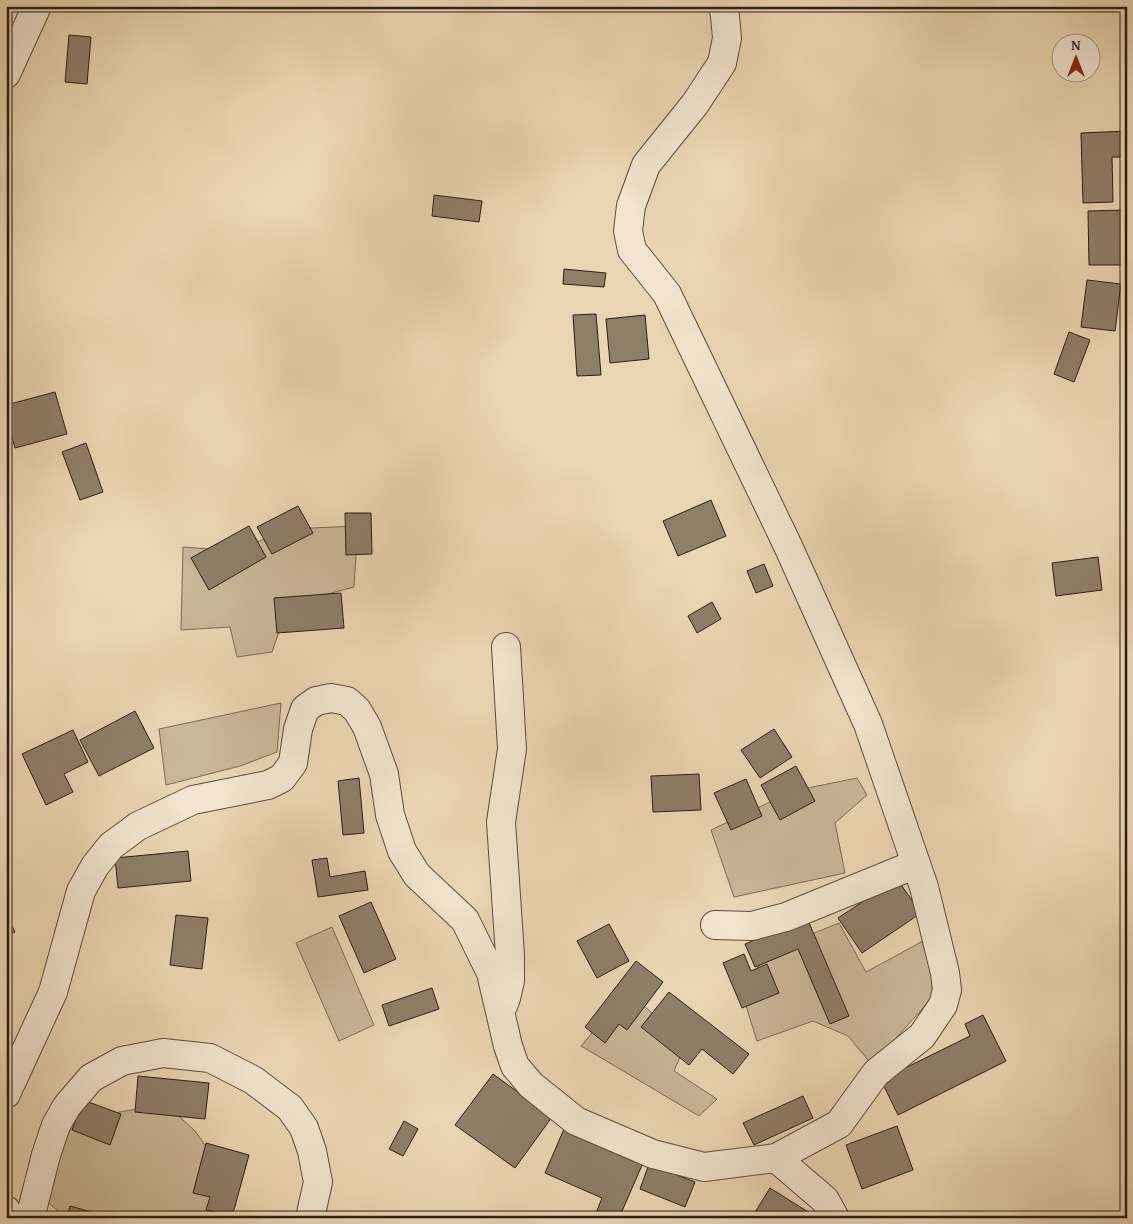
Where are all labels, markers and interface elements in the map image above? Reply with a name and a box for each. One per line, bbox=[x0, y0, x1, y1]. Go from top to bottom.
north arrow bbox=[1050, 32, 1100, 82]
text: N bbox=[1071, 35, 1081, 55]

